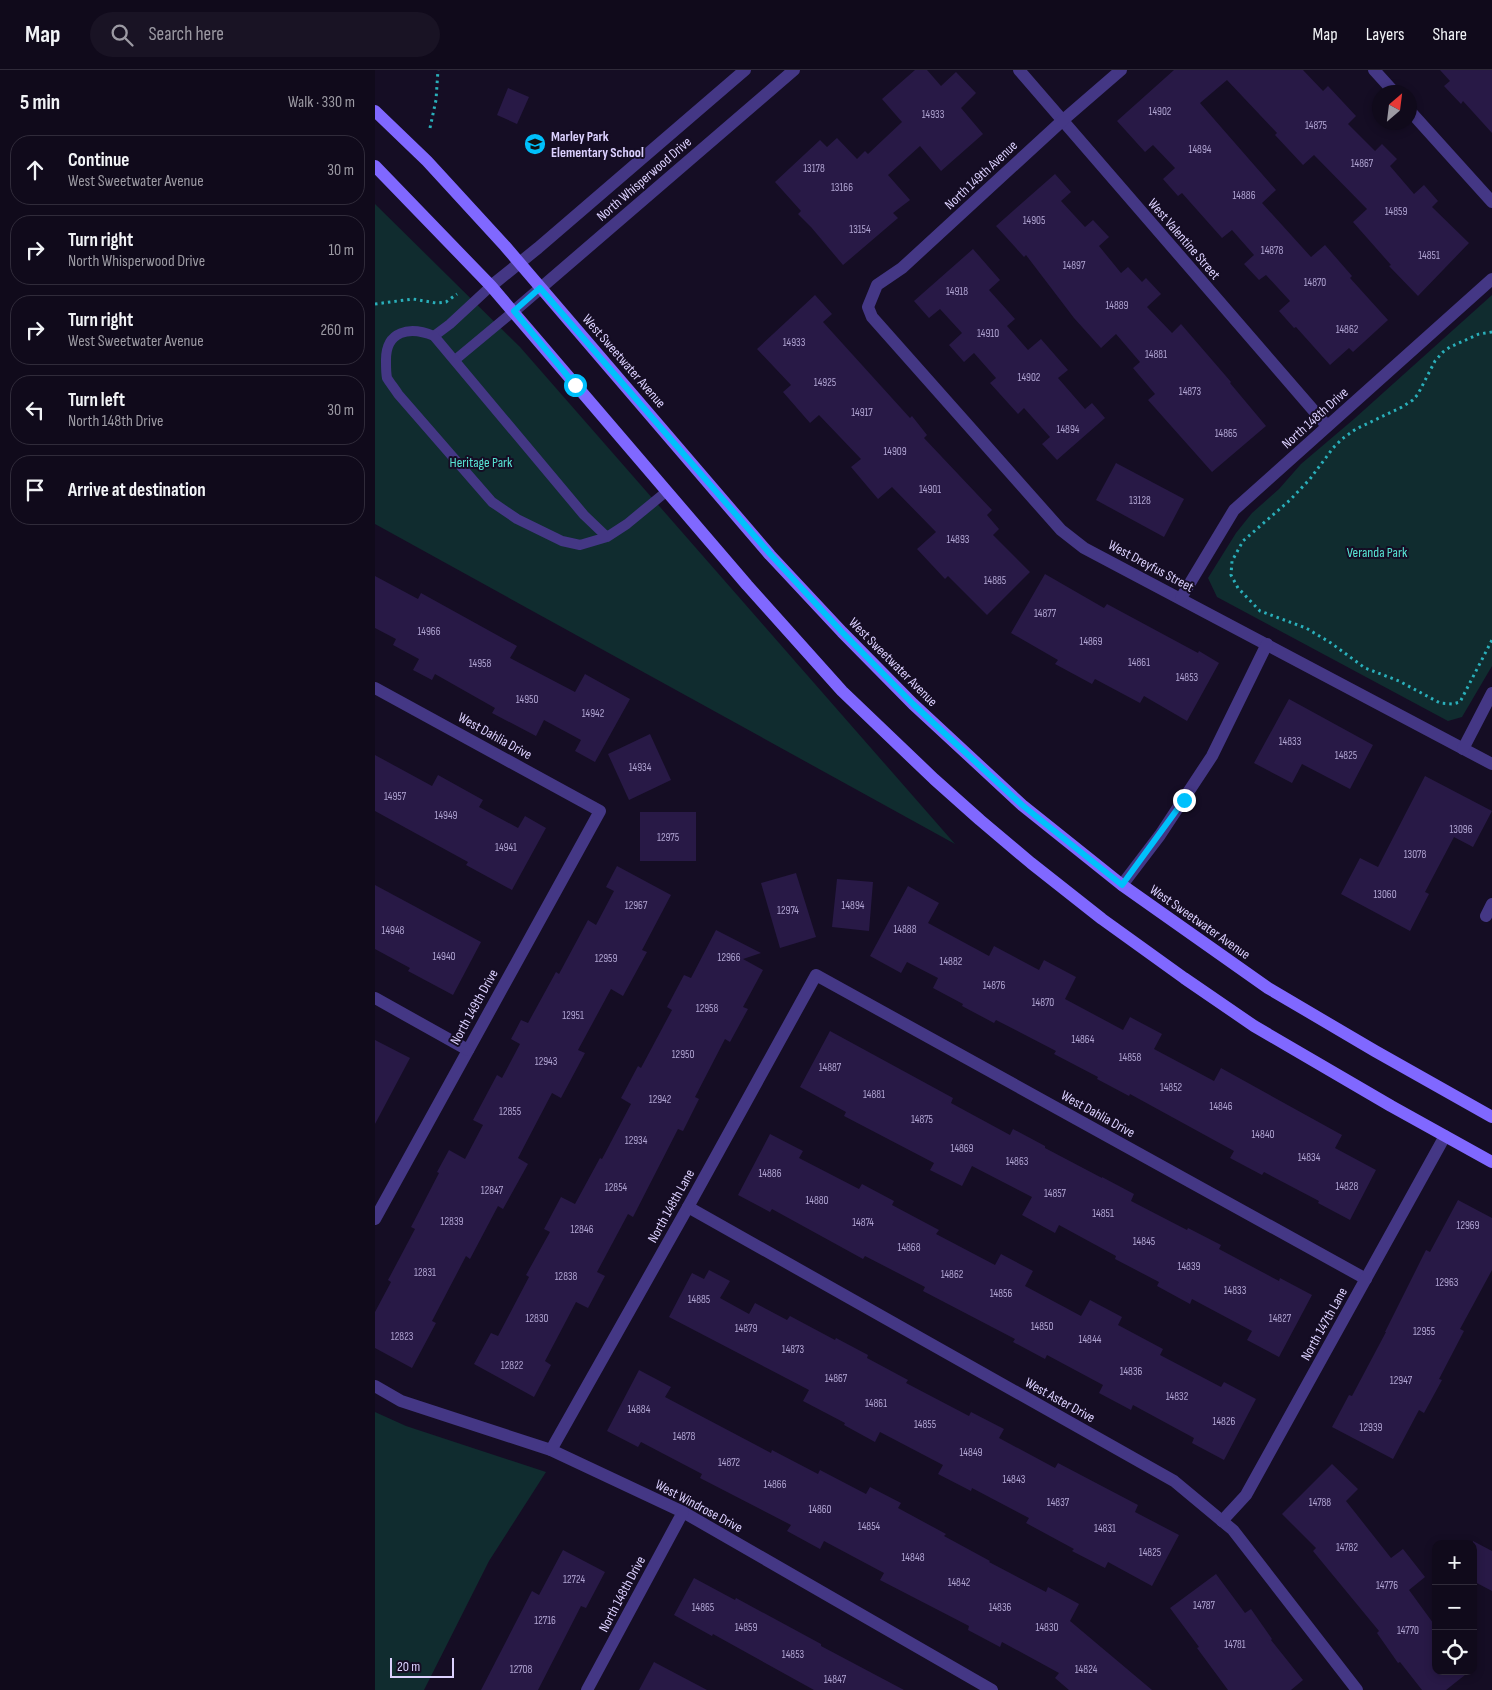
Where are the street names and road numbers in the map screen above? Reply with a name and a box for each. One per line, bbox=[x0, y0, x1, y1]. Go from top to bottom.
street label: North Whisperwood Drive bbox=[593, 133, 695, 225]
street label: North 149th Avenue bbox=[941, 137, 1021, 213]
street label: West Valentine Street bbox=[1144, 195, 1224, 283]
street label: West Sweetwater Avenue bbox=[579, 311, 669, 411]
street label: North 148th Drive bbox=[1278, 384, 1352, 452]
street label: West Dreyfus Street bbox=[1105, 536, 1197, 596]
street label: West Sweetwater Avenue bbox=[845, 614, 941, 710]
street label: West Dahlia Drive bbox=[455, 709, 535, 763]
street label: West Sweetwater Avenue bbox=[1147, 881, 1253, 963]
street label: North 149th Drive bbox=[446, 966, 502, 1048]
street label: West Dahlia Drive bbox=[1058, 1087, 1138, 1141]
street label: North 148th Lane bbox=[644, 1166, 698, 1246]
street label: North 147th Lane bbox=[1297, 1285, 1351, 1363]
street label: West Aster Drive bbox=[1022, 1374, 1098, 1426]
street label: West Windrose Drive bbox=[652, 1476, 746, 1536]
street label: North 148th Drive bbox=[595, 1553, 649, 1635]

